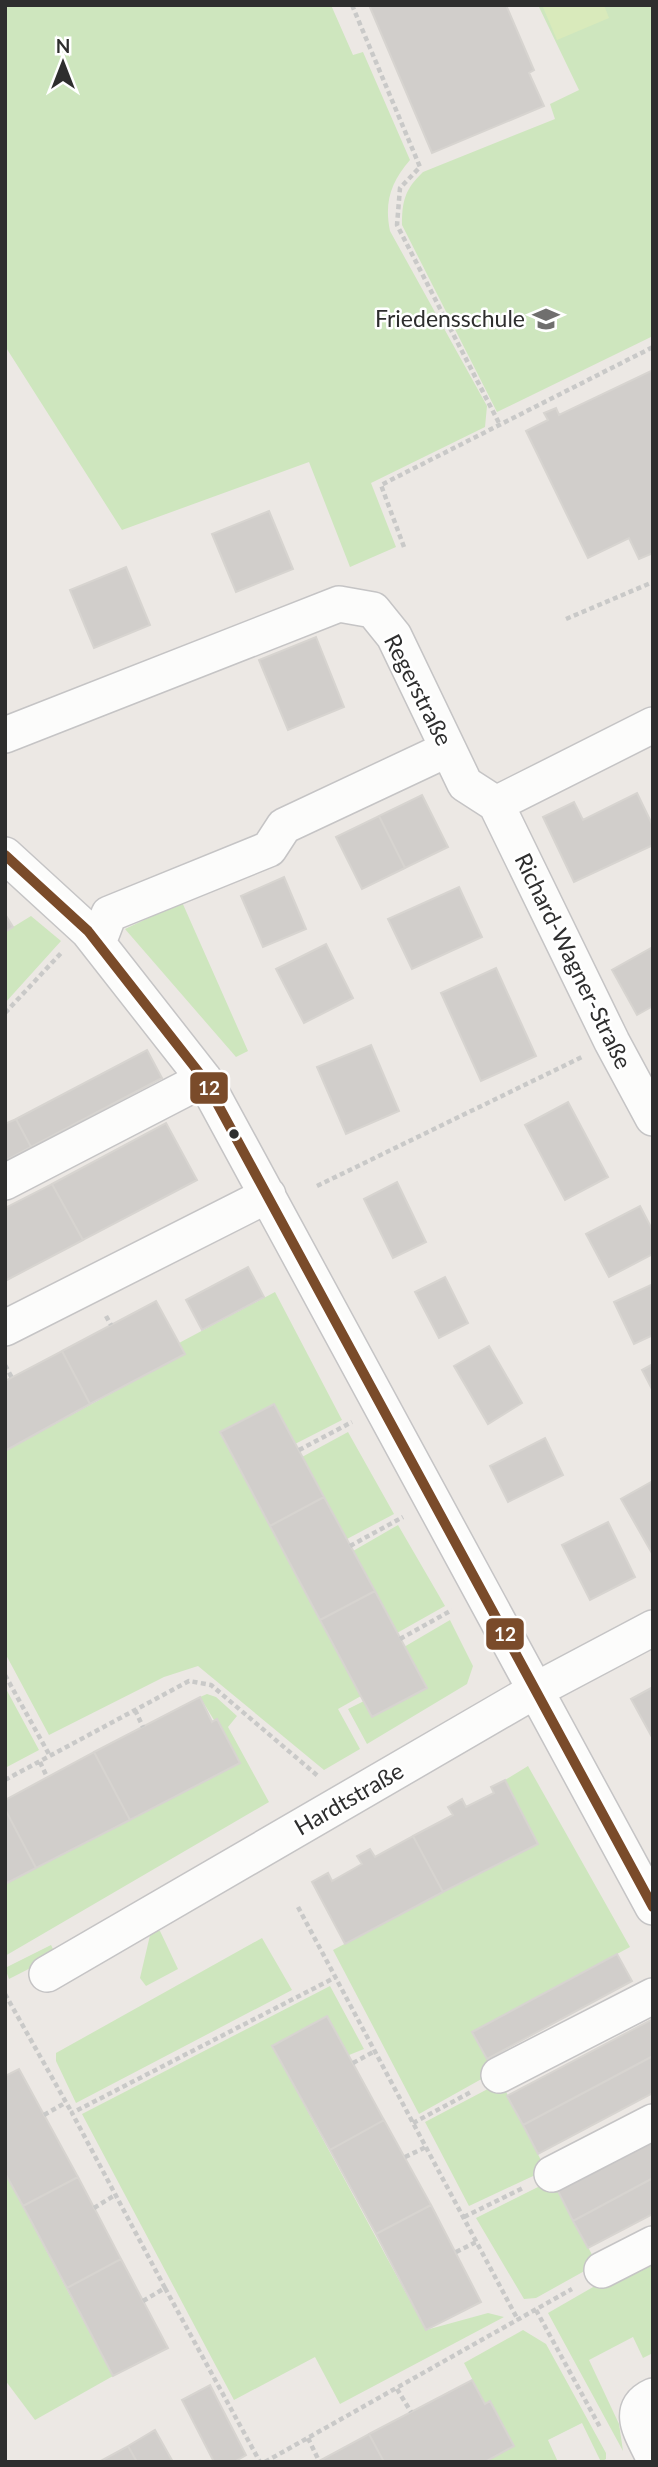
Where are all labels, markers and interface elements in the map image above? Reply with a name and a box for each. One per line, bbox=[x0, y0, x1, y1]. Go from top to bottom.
north arrow bbox=[28, 28, 98, 98]
text: N bbox=[56, 34, 70, 57]
place label: Friedensschule bbox=[375, 304, 525, 332]
school or university icon: Friedensschule bbox=[531, 304, 561, 334]
street label: Regerstraße bbox=[379, 629, 459, 750]
street label: Richard-Wagner-Straße bbox=[509, 848, 638, 1073]
line badge: 12 bbox=[189, 1071, 229, 1105]
text: 12 bbox=[198, 1076, 220, 1099]
unlabelled marker bbox=[227, 1127, 241, 1141]
line badge: 12 bbox=[485, 1617, 525, 1651]
text: 12 bbox=[494, 1622, 516, 1645]
street label: Hardtstraße bbox=[289, 1756, 408, 1841]

